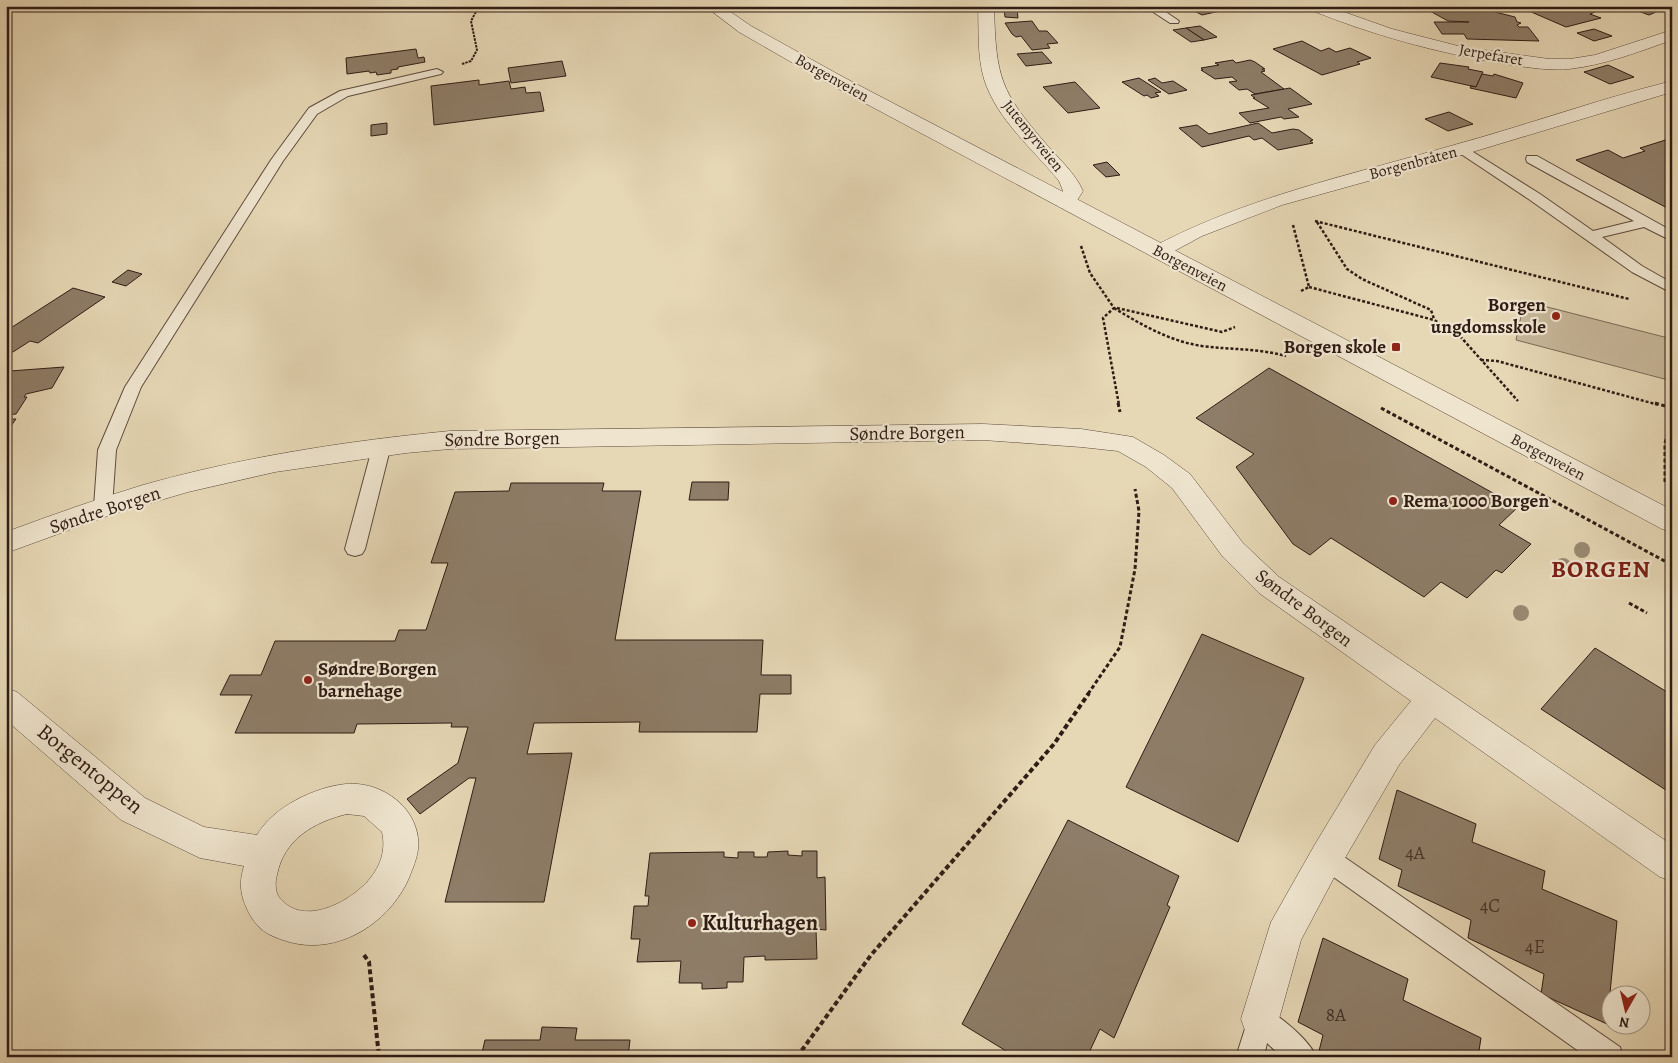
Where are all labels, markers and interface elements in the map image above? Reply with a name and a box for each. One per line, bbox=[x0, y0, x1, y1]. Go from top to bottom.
street label: Jerpefaret bbox=[1457, 39, 1525, 71]
street label: Borgenveien bbox=[791, 49, 873, 108]
street label: Jutemyrveien bbox=[997, 95, 1069, 177]
street label: Borgenbråten bbox=[1367, 141, 1460, 185]
street label: Borgenveien bbox=[1149, 239, 1231, 297]
place label: Borgen ungdomsskole bbox=[1431, 292, 1546, 340]
marker: Borgen ungdomsskole bbox=[1550, 310, 1562, 322]
place label: Borgen skole bbox=[1283, 334, 1386, 360]
marker: Borgen skole bbox=[1390, 341, 1402, 353]
street label: Søndre Borgen bbox=[849, 419, 965, 447]
street label: Søndre Borgen bbox=[444, 425, 560, 453]
street label: Borgenveien bbox=[1507, 428, 1589, 486]
street label: Søndre Borgen bbox=[46, 480, 164, 540]
place label: Rema 1000 Borgen bbox=[1403, 488, 1549, 514]
marker: Rema 1000 Borgen bbox=[1387, 495, 1399, 507]
district label: BORGEN bbox=[1551, 553, 1651, 585]
street label: Søndre Borgen bbox=[1250, 563, 1358, 653]
place label: Søndre Borgen barnehage bbox=[317, 656, 437, 704]
marker: Søndre Borgen barnehage bbox=[302, 674, 314, 686]
street label: Borgentoppen bbox=[31, 717, 149, 821]
house number: 4A bbox=[1405, 840, 1426, 866]
house number: 4C bbox=[1480, 893, 1500, 919]
place label: Kulturhagen bbox=[702, 908, 818, 938]
marker: Kulturhagen bbox=[686, 917, 698, 929]
house number: 4E bbox=[1525, 934, 1545, 960]
north arrow bbox=[1600, 986, 1650, 1036]
house number: 8A bbox=[1326, 1002, 1347, 1028]
text: N bbox=[1618, 1012, 1631, 1032]

